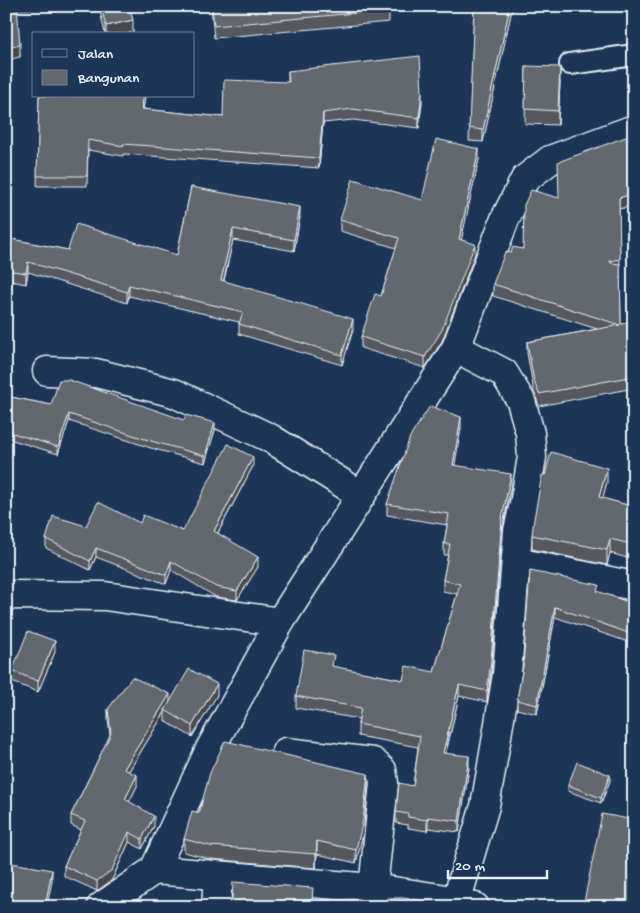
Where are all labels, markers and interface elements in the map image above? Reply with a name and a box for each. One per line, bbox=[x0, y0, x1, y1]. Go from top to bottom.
legend bbox=[32, 32, 195, 98]
text: Jalan bbox=[78, 46, 113, 64]
text: Bangunan bbox=[77, 70, 139, 88]
scale bar bbox=[448, 848, 546, 880]
text: 20 m bbox=[455, 858, 485, 876]

